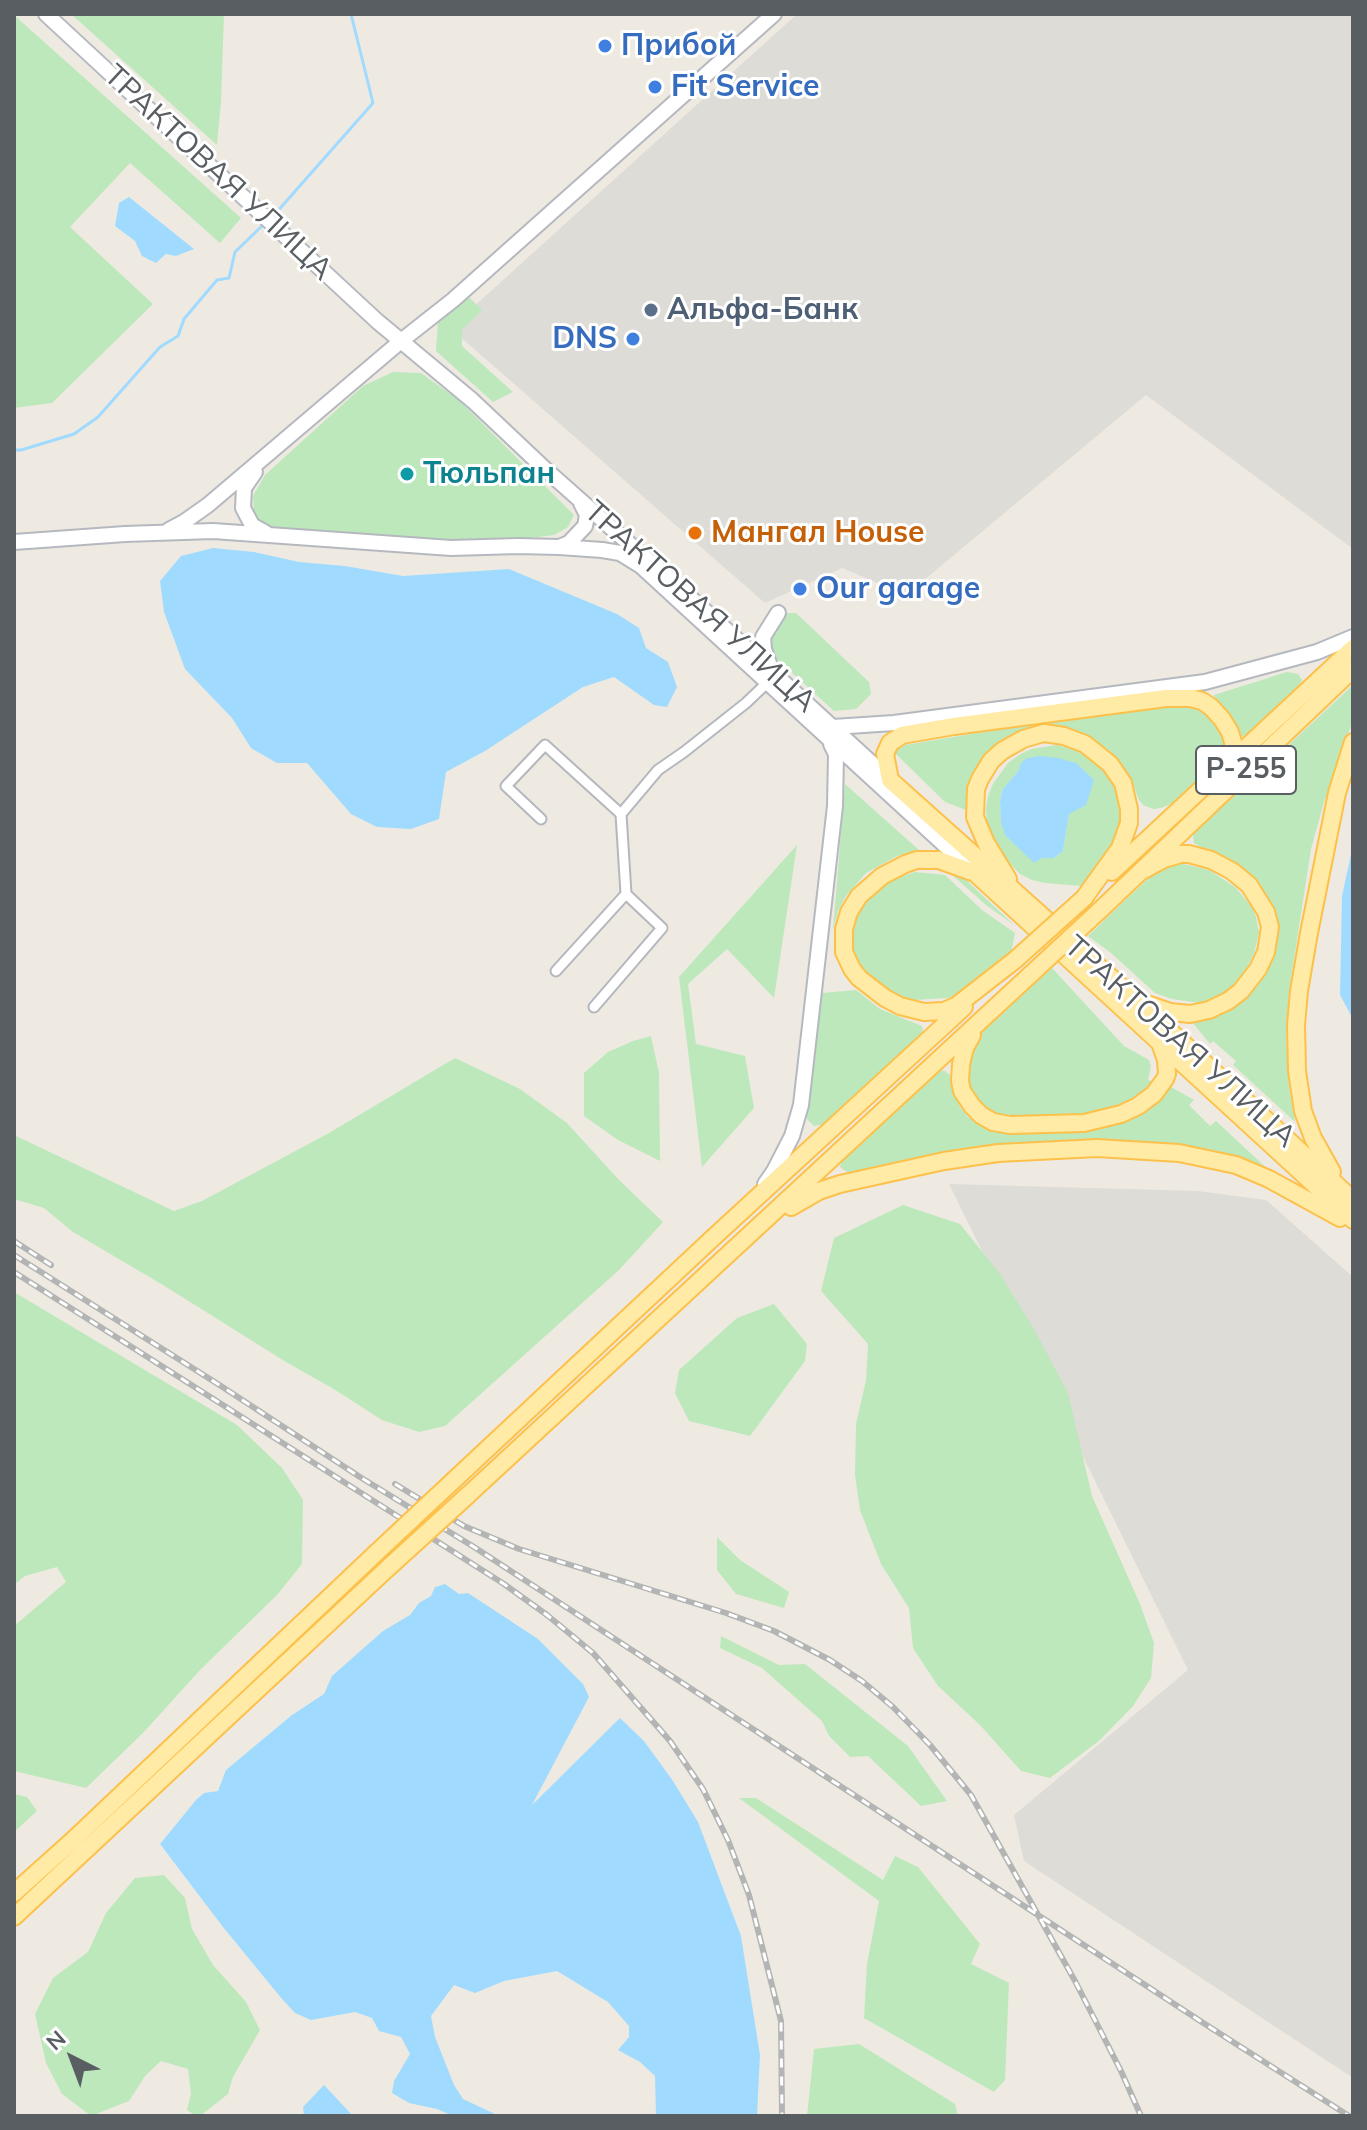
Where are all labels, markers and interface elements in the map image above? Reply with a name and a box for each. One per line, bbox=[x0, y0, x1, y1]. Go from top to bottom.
place label: Прибой bbox=[621, 28, 736, 64]
marker: Прибой bbox=[596, 37, 614, 55]
street label: ТРАКТОВАЯ УЛИЦА bbox=[96, 58, 340, 288]
place label: Fit Service bbox=[671, 69, 819, 105]
marker: Fit Service bbox=[646, 78, 664, 96]
place label: Альфа-Банк bbox=[667, 292, 858, 328]
marker: Альфа-Банк bbox=[642, 301, 660, 319]
place label: DNS bbox=[552, 321, 617, 357]
marker: DNS bbox=[624, 330, 642, 348]
place label: Тюльпан bbox=[423, 456, 555, 492]
marker: Тюльпан bbox=[398, 465, 416, 483]
street label: ТРАКТОВАЯ УЛИЦА bbox=[577, 494, 823, 720]
place label: Мангал House bbox=[711, 515, 925, 551]
marker: Мангал House bbox=[686, 524, 704, 542]
place label: Our garage bbox=[816, 571, 980, 607]
marker: Our garage bbox=[791, 580, 809, 598]
road number: Р-255 bbox=[1196, 746, 1296, 794]
street label: ТРАКТОВАЯ УЛИЦА bbox=[1057, 929, 1303, 1155]
north arrow bbox=[32, 2018, 112, 2098]
text: N bbox=[40, 2024, 71, 2056]

